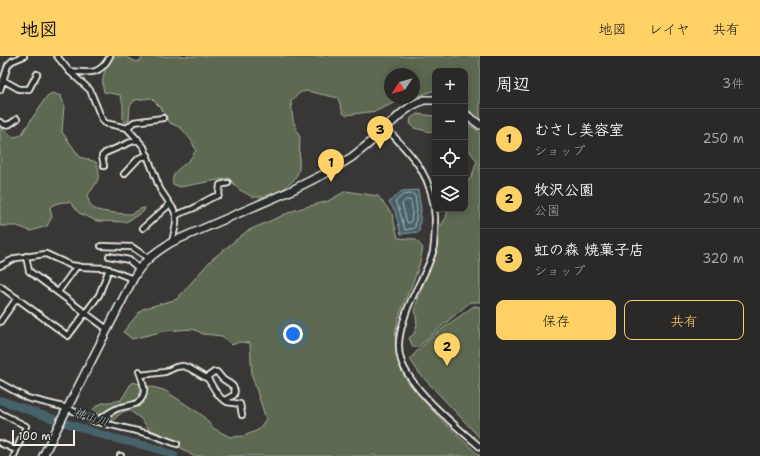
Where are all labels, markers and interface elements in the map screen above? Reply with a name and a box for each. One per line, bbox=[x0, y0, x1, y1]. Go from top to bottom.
text: 地図 bbox=[20, 17, 58, 42]
text: 地図 bbox=[599, 20, 627, 38]
text: レイヤ bbox=[649, 20, 690, 38]
text: 共有 bbox=[712, 20, 740, 38]
north arrow bbox=[384, 68, 420, 104]
map controls bbox=[432, 68, 468, 212]
button: + bbox=[432, 68, 468, 104]
text: 周辺 bbox=[496, 73, 530, 95]
text: 3件 bbox=[722, 75, 744, 92]
button: − bbox=[432, 104, 468, 140]
pin: 3 bbox=[367, 116, 393, 149]
text: むさし美容室 bbox=[534, 120, 624, 140]
text: 1 bbox=[506, 130, 512, 147]
text: 250 m bbox=[703, 130, 744, 147]
button: locate bbox=[432, 140, 468, 176]
text: ショップ bbox=[534, 142, 585, 159]
pin: 1 bbox=[318, 149, 344, 182]
button: layers bbox=[432, 176, 468, 212]
text: 牧沢公園 bbox=[534, 180, 594, 200]
text: 2 bbox=[504, 190, 514, 207]
text: 250 m bbox=[703, 190, 744, 207]
text: 公園 bbox=[534, 202, 560, 219]
text: 虹の森 焼菓子店 bbox=[534, 240, 644, 260]
text: 3 bbox=[504, 250, 514, 267]
text: 320 m bbox=[702, 250, 744, 267]
text: ショップ bbox=[534, 262, 585, 279]
button: 保存 bbox=[496, 300, 616, 340]
button: 共有 bbox=[624, 300, 744, 340]
your location bbox=[283, 324, 303, 344]
pin: 2 bbox=[434, 333, 460, 366]
water label: 神山川 bbox=[71, 404, 111, 430]
scale bar bbox=[12, 428, 75, 447]
text: 100 m bbox=[18, 429, 51, 444]

